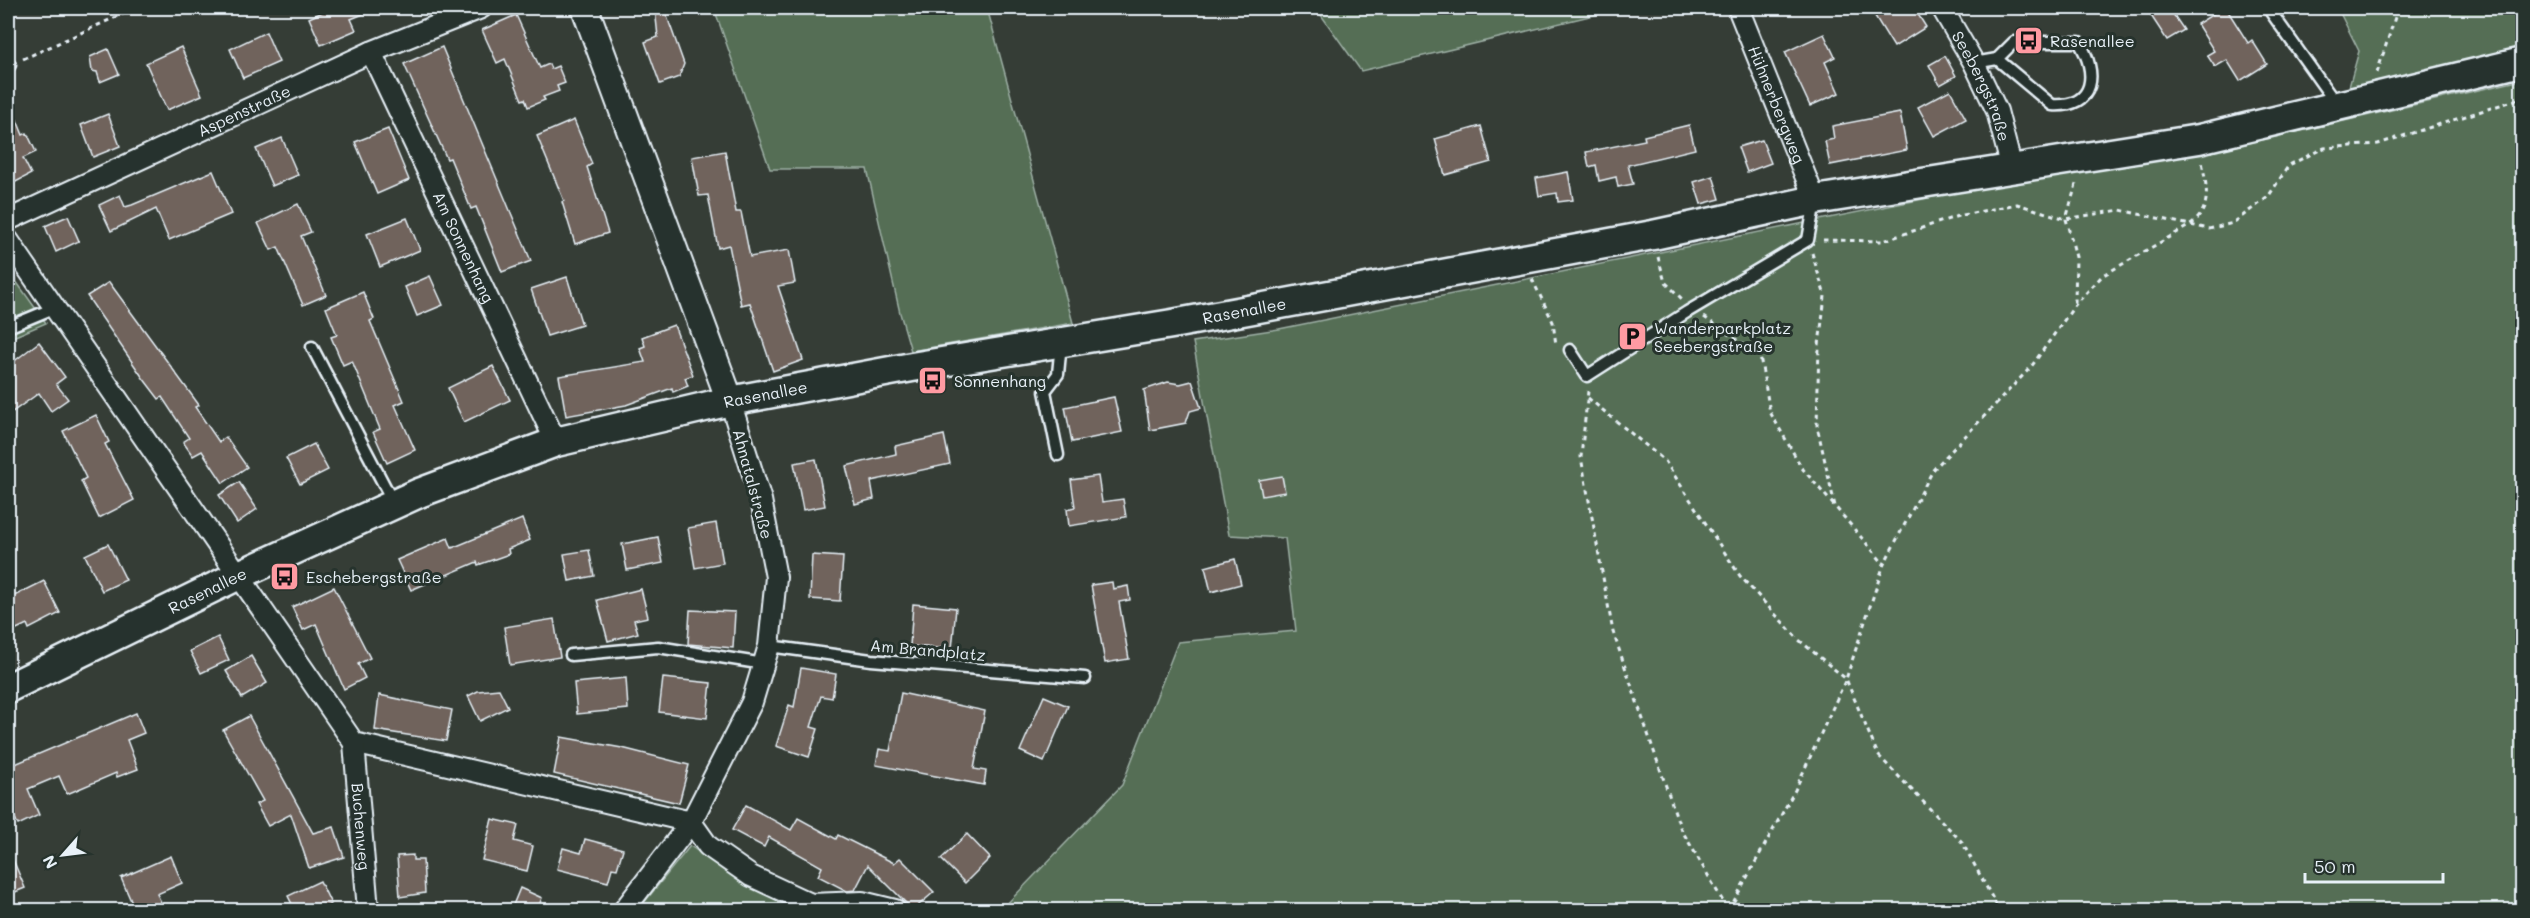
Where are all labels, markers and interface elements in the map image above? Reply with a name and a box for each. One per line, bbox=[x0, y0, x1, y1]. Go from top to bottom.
bus stop icon: Rasenallee bbox=[2013, 25, 2045, 57]
street label: Seebergstraße bbox=[1948, 27, 2015, 143]
place label: Rasenallee bbox=[2050, 30, 2135, 51]
street label: Hühnerbergweg bbox=[1744, 42, 1810, 166]
street label: Aspenstraße bbox=[194, 80, 294, 141]
street label: Am Sonnenhang bbox=[429, 188, 499, 306]
street label: Rasenallee bbox=[1201, 292, 1288, 328]
place label: Wanderparkplatz Seebergstraße bbox=[1654, 317, 1791, 356]
parking icon: Wanderparkplatz Seebergstraße bbox=[1617, 321, 1649, 353]
bus stop icon: Sonnenhang bbox=[917, 365, 949, 397]
place label: Sonnenhang bbox=[954, 370, 1046, 391]
street label: Rasenallee bbox=[721, 376, 809, 412]
street label: Ahnatalstraße bbox=[729, 427, 778, 541]
bus stop icon: Eschebergstraße bbox=[269, 561, 301, 593]
street label: Rasenallee bbox=[165, 562, 250, 618]
place label: Eschebergstraße bbox=[306, 566, 442, 587]
street label: Am Brandplatz bbox=[870, 634, 987, 665]
street label: Buchenweg bbox=[347, 782, 376, 871]
north arrow bbox=[33, 825, 93, 885]
scale bar bbox=[2305, 846, 2443, 884]
text: N bbox=[37, 852, 61, 873]
text: 50 m bbox=[2314, 854, 2356, 878]

